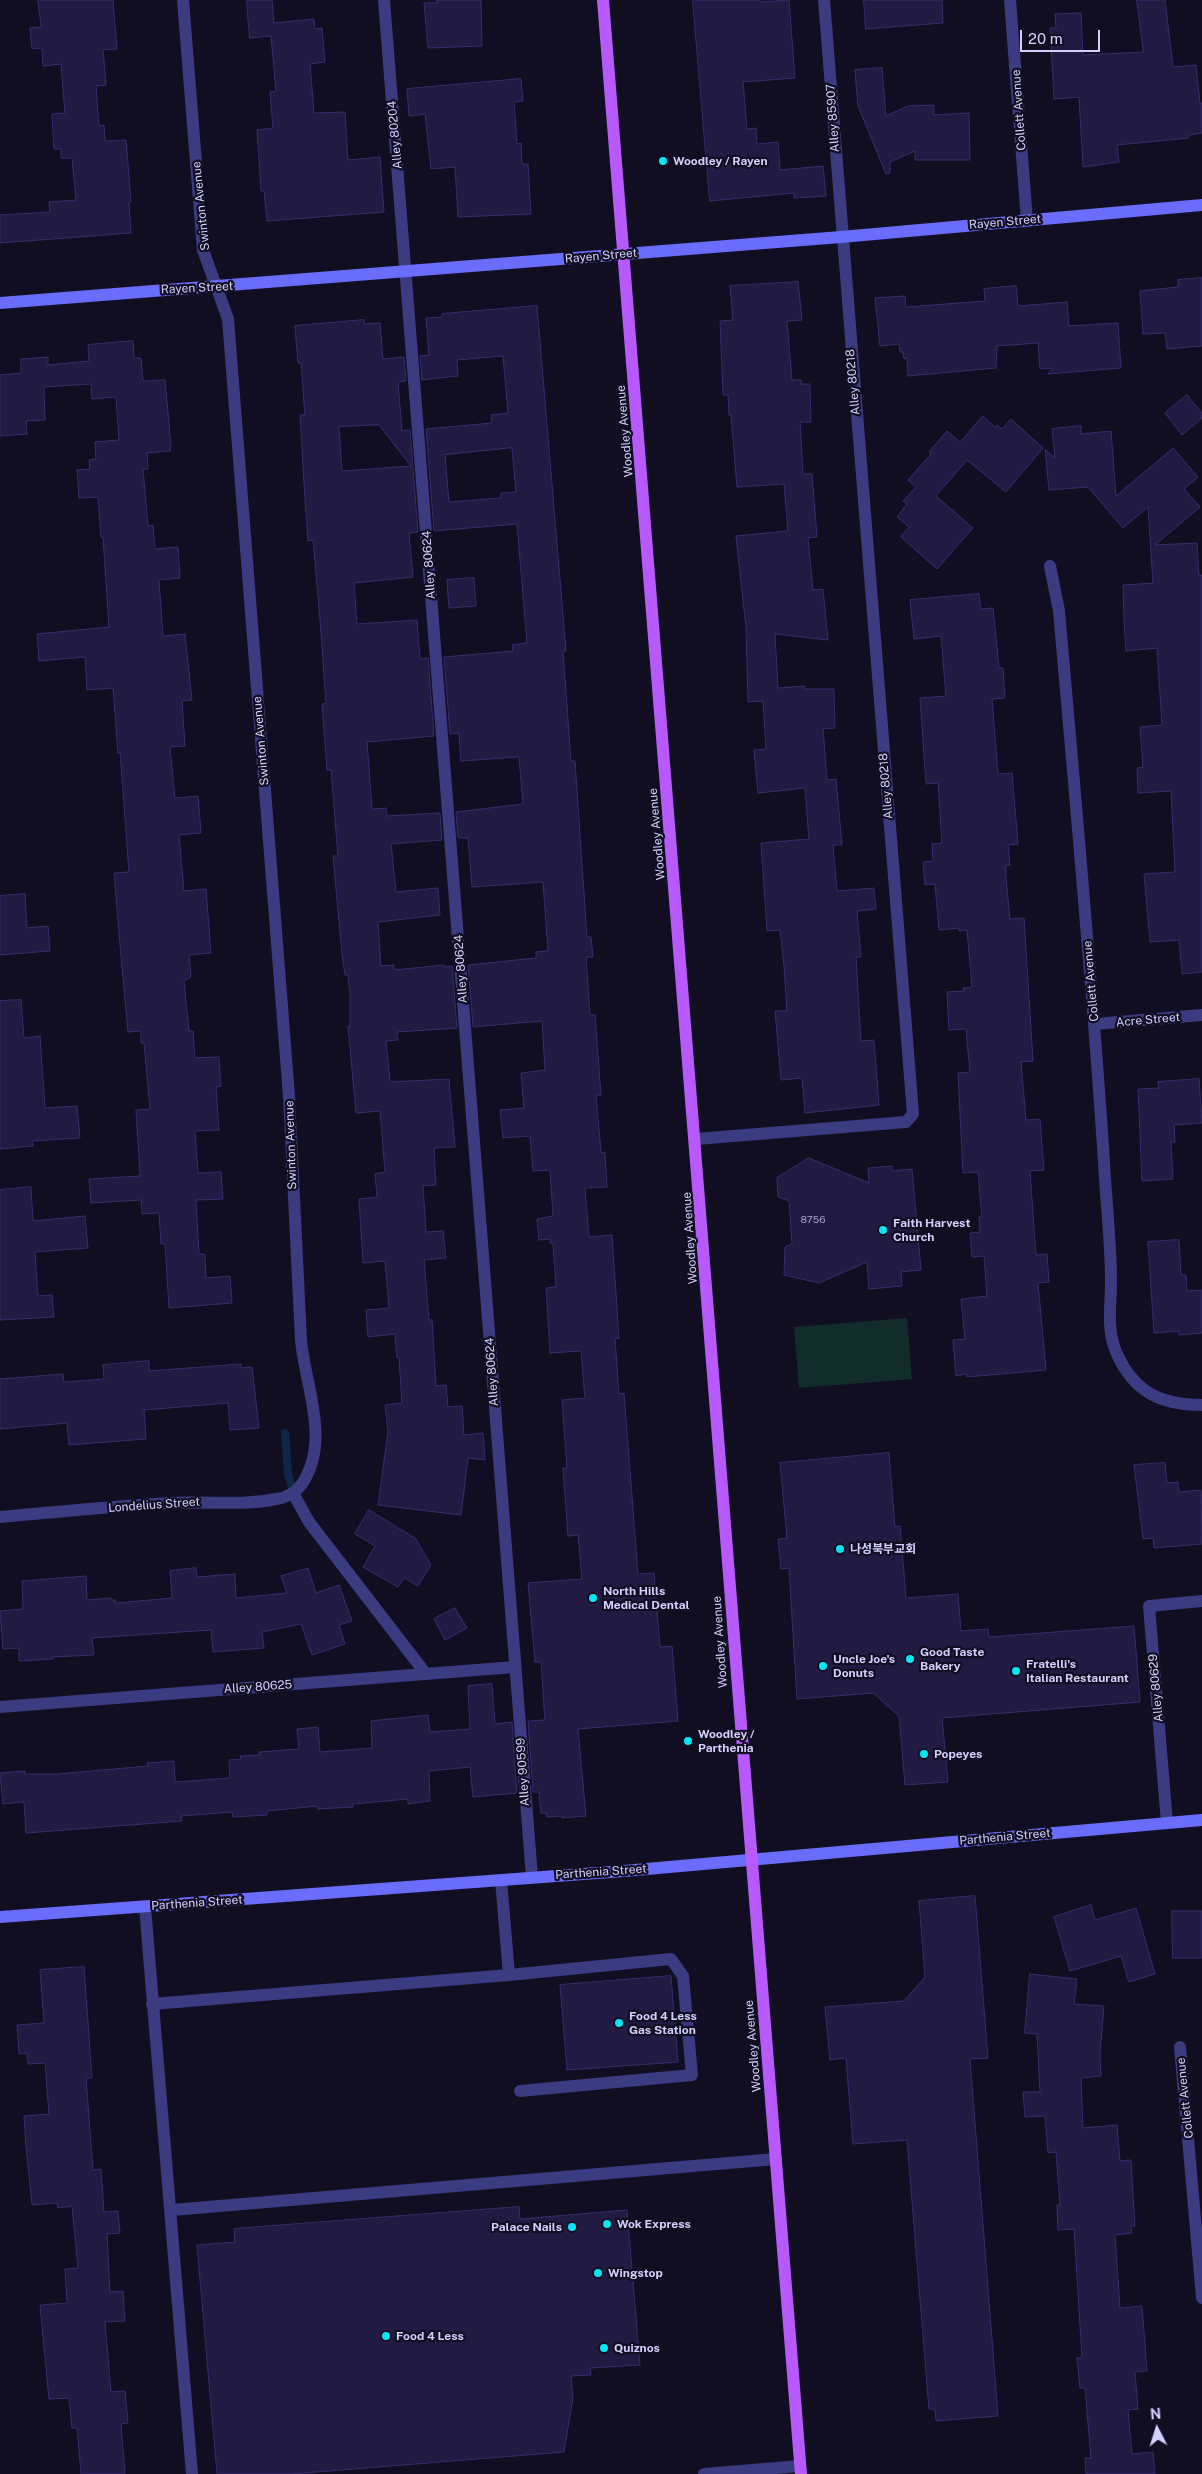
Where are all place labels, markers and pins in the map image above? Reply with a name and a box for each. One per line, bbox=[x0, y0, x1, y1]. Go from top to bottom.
place label: Woodley / Rayen bbox=[673, 154, 768, 168]
marker: Woodley / Rayen bbox=[657, 155, 669, 167]
place label: Faith Harvest Church bbox=[893, 1216, 970, 1244]
marker: Faith Harvest Church bbox=[877, 1224, 889, 1236]
place label: 나성북부교회 bbox=[850, 1542, 916, 1556]
marker: 나성북부교회 bbox=[834, 1543, 846, 1555]
place label: North Hills Medical Dental bbox=[603, 1584, 689, 1612]
marker: North Hills Medical Dental bbox=[587, 1592, 599, 1604]
place label: Good Taste Bakery bbox=[920, 1645, 984, 1673]
place label: Uncle Joe's Donuts bbox=[833, 1652, 895, 1680]
marker: Good Taste Bakery bbox=[904, 1653, 916, 1665]
place label: Fratelli's Italian Restaurant bbox=[1026, 1657, 1129, 1685]
marker: Uncle Joe's Donuts bbox=[817, 1660, 829, 1672]
marker: Fratelli's Italian Restaurant bbox=[1010, 1665, 1022, 1677]
place label: Woodley / Parthenia bbox=[698, 1727, 754, 1755]
marker: Woodley / Parthenia bbox=[682, 1735, 694, 1747]
place label: Popeyes bbox=[934, 1747, 982, 1761]
marker: Popeyes bbox=[918, 1748, 930, 1760]
place label: Food 4 Less Gas Station bbox=[629, 2009, 697, 2037]
marker: Food 4 Less Gas Station bbox=[613, 2017, 625, 2029]
place label: Wok Express bbox=[617, 2217, 691, 2231]
marker: Wok Express bbox=[601, 2218, 613, 2230]
place label: Palace Nails bbox=[491, 2220, 562, 2234]
marker: Palace Nails bbox=[566, 2221, 578, 2233]
place label: Wingstop bbox=[608, 2266, 663, 2280]
marker: Wingstop bbox=[592, 2267, 604, 2279]
place label: Food 4 Less bbox=[396, 2329, 464, 2343]
marker: Food 4 Less bbox=[380, 2330, 392, 2342]
place label: Quiznos bbox=[614, 2341, 660, 2355]
marker: Quiznos bbox=[598, 2342, 610, 2354]

